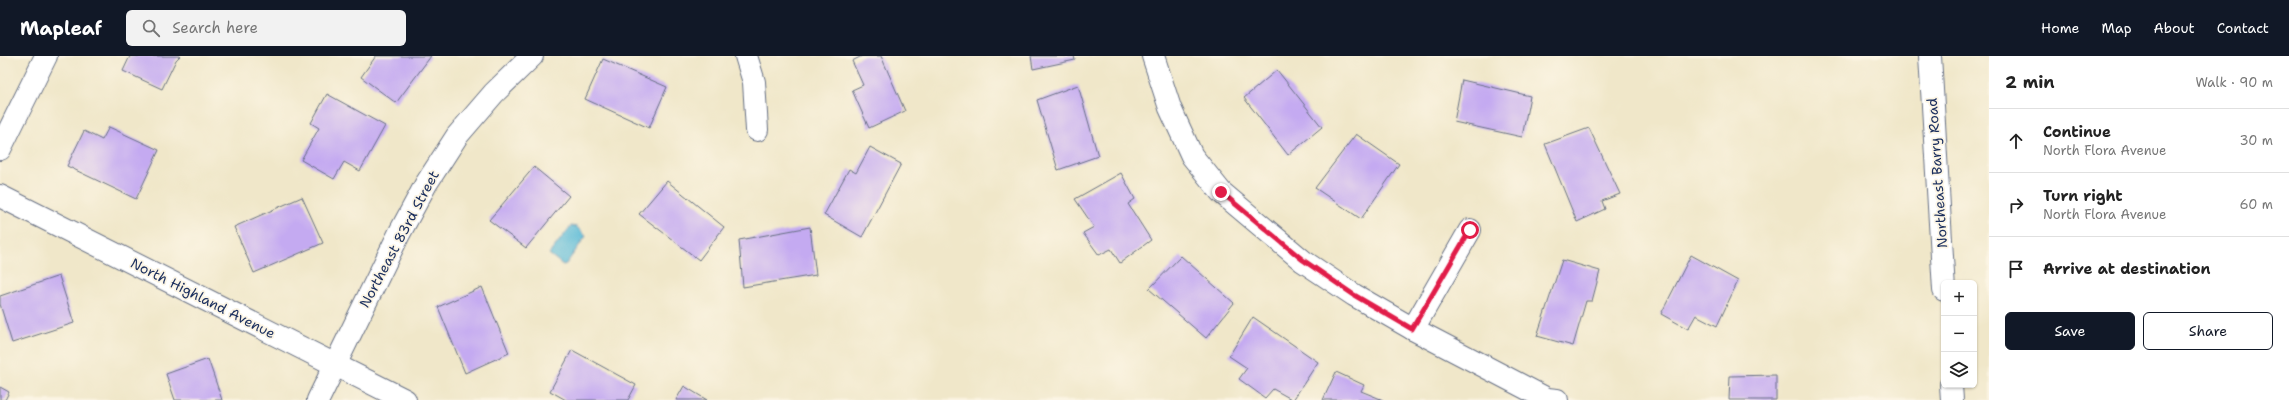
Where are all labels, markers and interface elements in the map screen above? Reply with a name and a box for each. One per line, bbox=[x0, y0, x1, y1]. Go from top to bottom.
search box bbox=[126, 10, 406, 46]
text: Mapleaf bbox=[20, 16, 102, 41]
icon: search bbox=[140, 17, 162, 39]
text: Search here bbox=[172, 18, 258, 38]
text: Home bbox=[2041, 19, 2080, 37]
text: Map bbox=[2102, 19, 2132, 37]
text: About bbox=[2154, 19, 2195, 37]
text: Contact bbox=[2217, 19, 2269, 37]
text: 2 min bbox=[2005, 71, 2055, 93]
text: Walk · 90 m bbox=[2195, 74, 2273, 91]
street label: Northeast Barry Road bbox=[1923, 97, 1951, 249]
text: Continue bbox=[2043, 122, 2111, 142]
icon: ahead bbox=[2005, 130, 2027, 152]
text: 30 m bbox=[2239, 132, 2273, 149]
text: North Flora Avenue bbox=[2043, 142, 2166, 159]
street label: Northeast 83rd Street bbox=[355, 167, 443, 311]
route end bbox=[1212, 183, 1230, 201]
text: Turn right bbox=[2043, 186, 2123, 206]
icon: right bbox=[2005, 194, 2027, 216]
text: 60 m bbox=[2240, 196, 2273, 213]
text: North Flora Avenue bbox=[2043, 206, 2166, 223]
route start bbox=[1461, 221, 1479, 239]
street label: North Highland Avenue bbox=[128, 254, 278, 342]
icon: arrive bbox=[2005, 258, 2027, 280]
text: Arrive at destination bbox=[2043, 259, 2211, 279]
map controls bbox=[1941, 280, 1977, 388]
button: + bbox=[1941, 280, 1977, 316]
button: Save bbox=[2005, 312, 2135, 350]
button: Share bbox=[2143, 312, 2273, 350]
button: − bbox=[1941, 316, 1977, 352]
button: layers bbox=[1941, 352, 1977, 388]

